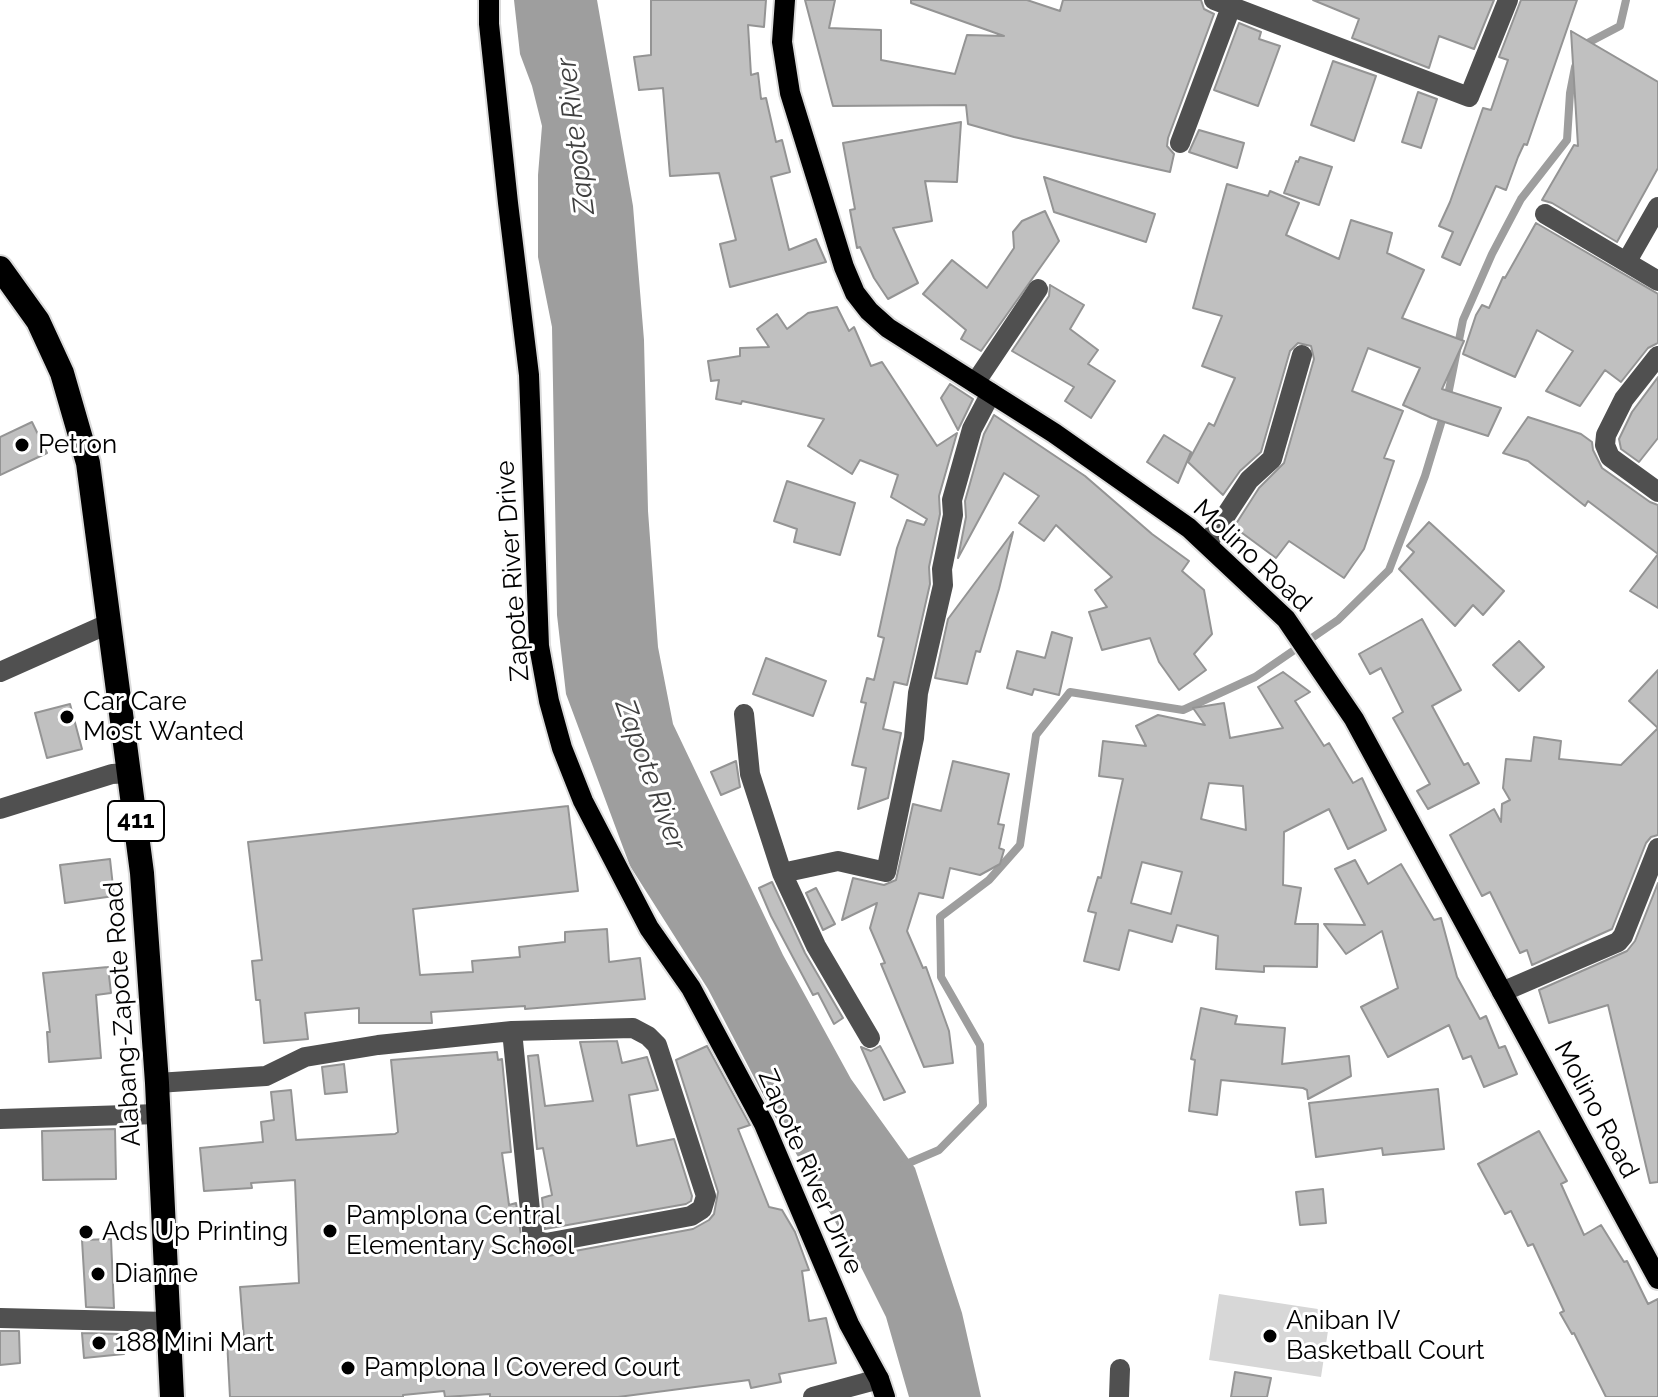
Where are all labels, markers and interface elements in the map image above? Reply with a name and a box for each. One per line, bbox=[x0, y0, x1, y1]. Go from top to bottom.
water label: Zapote River bbox=[550, 56, 602, 216]
place label: Petron bbox=[38, 429, 117, 461]
marker: Petron bbox=[13, 436, 31, 454]
street label: Zapote River Drive bbox=[490, 460, 536, 682]
street label: Molino Road bbox=[1186, 493, 1318, 619]
place label: Car Care Most Wanted bbox=[83, 686, 244, 748]
water label: Zapote River bbox=[607, 695, 693, 855]
marker: Car Care Most Wanted bbox=[58, 708, 76, 726]
road number: 411 bbox=[108, 801, 164, 841]
street label: Alabang-Zapote Road bbox=[98, 880, 148, 1148]
street label: Molino Road bbox=[1547, 1036, 1645, 1184]
street label: Zapote River Drive bbox=[751, 1065, 869, 1279]
place label: Pamplona Central Elementary School bbox=[346, 1200, 574, 1262]
place label: Ads Up Printing bbox=[102, 1216, 288, 1248]
marker: Pamplona Central Elementary School bbox=[321, 1222, 339, 1240]
marker: Ads Up Printing bbox=[77, 1223, 95, 1241]
place label: Dianne bbox=[114, 1258, 198, 1290]
marker: Dianne bbox=[89, 1265, 107, 1283]
place label: Aniban IV Basketball Court bbox=[1286, 1305, 1485, 1366]
place label: 188 Mini Mart bbox=[115, 1327, 274, 1359]
marker: Aniban IV Basketball Court bbox=[1261, 1327, 1279, 1345]
marker: 188 Mini Mart bbox=[90, 1334, 108, 1352]
place label: Pamplona I Covered Court bbox=[364, 1352, 681, 1384]
marker: Pamplona I Covered Court bbox=[339, 1359, 357, 1377]

